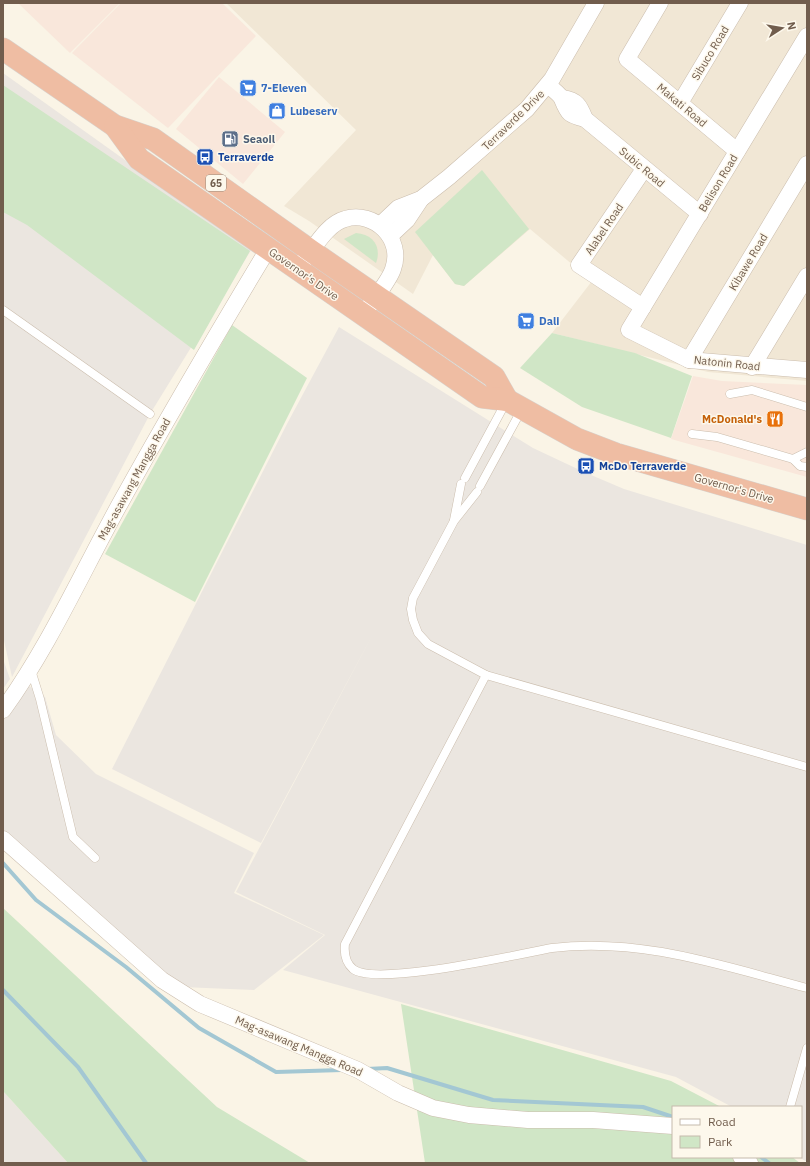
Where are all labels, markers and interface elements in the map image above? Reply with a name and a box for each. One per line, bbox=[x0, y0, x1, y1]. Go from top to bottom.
north arrow bbox=[762, 8, 802, 48]
text: N bbox=[784, 21, 799, 31]
street label: Sibuco Road bbox=[688, 23, 732, 83]
supermarket icon: 7-Eleven bbox=[238, 78, 258, 98]
street label: Makati Road bbox=[654, 80, 710, 130]
place label: 7-Eleven bbox=[261, 81, 307, 95]
street label: Terraverde Drive bbox=[479, 87, 547, 153]
shop icon: Lubeserv bbox=[267, 101, 287, 121]
place label: Lubeserv bbox=[290, 104, 337, 118]
fuel station icon: Seaoil bbox=[220, 129, 240, 149]
place label: Seaoil bbox=[243, 132, 276, 146]
street label: Subic Road bbox=[616, 144, 668, 190]
bus stop icon: Terraverde bbox=[195, 147, 215, 167]
place label: Terraverde bbox=[218, 150, 274, 164]
street label: Belison Road bbox=[695, 152, 741, 214]
road number: 65 bbox=[206, 175, 226, 191]
street label: Alabel Road bbox=[582, 201, 626, 257]
street label: Kibawe Road bbox=[725, 231, 771, 293]
street label: Governor's Drive bbox=[266, 245, 342, 303]
supermarket icon: Dali bbox=[516, 311, 536, 331]
place label: Dali bbox=[539, 314, 559, 328]
street label: Natonin Road bbox=[693, 353, 761, 373]
restaurant icon: McDonald's bbox=[765, 409, 785, 429]
place label: McDonald's bbox=[702, 412, 762, 426]
street label: Mag-asawang Mangga Road bbox=[95, 416, 173, 542]
bus stop icon: McDo Terraverde bbox=[576, 456, 596, 476]
place label: McDo Terraverde bbox=[599, 459, 686, 473]
street label: Governor's Drive bbox=[693, 470, 775, 506]
street label: Mag-asawang Mangga Road bbox=[233, 1013, 365, 1079]
legend bbox=[672, 1106, 802, 1158]
text: Road bbox=[708, 1114, 736, 1129]
text: Park bbox=[708, 1134, 733, 1149]

